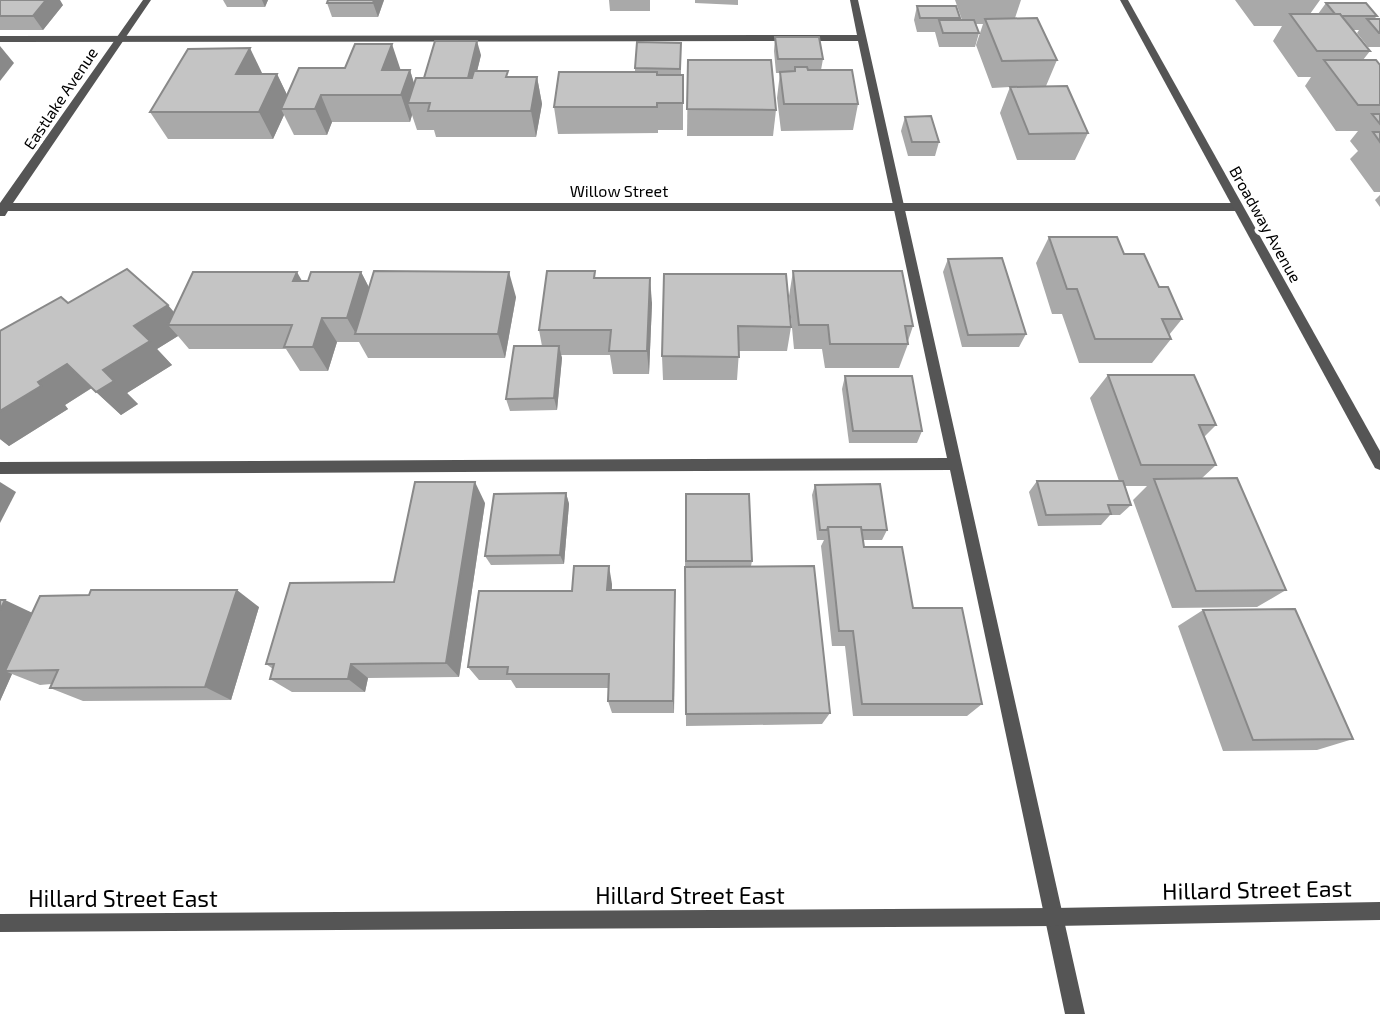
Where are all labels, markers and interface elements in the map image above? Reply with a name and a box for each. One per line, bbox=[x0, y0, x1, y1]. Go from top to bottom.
street label: Eastlake Avenue bbox=[19, 43, 101, 153]
street label: Broadway Avenue bbox=[1226, 163, 1306, 285]
street label: Willow Street bbox=[570, 181, 668, 200]
street label: Hillard Street East bbox=[1162, 873, 1352, 905]
street label: Hillard Street East bbox=[595, 881, 785, 909]
street label: Hillard Street East bbox=[28, 884, 218, 912]

